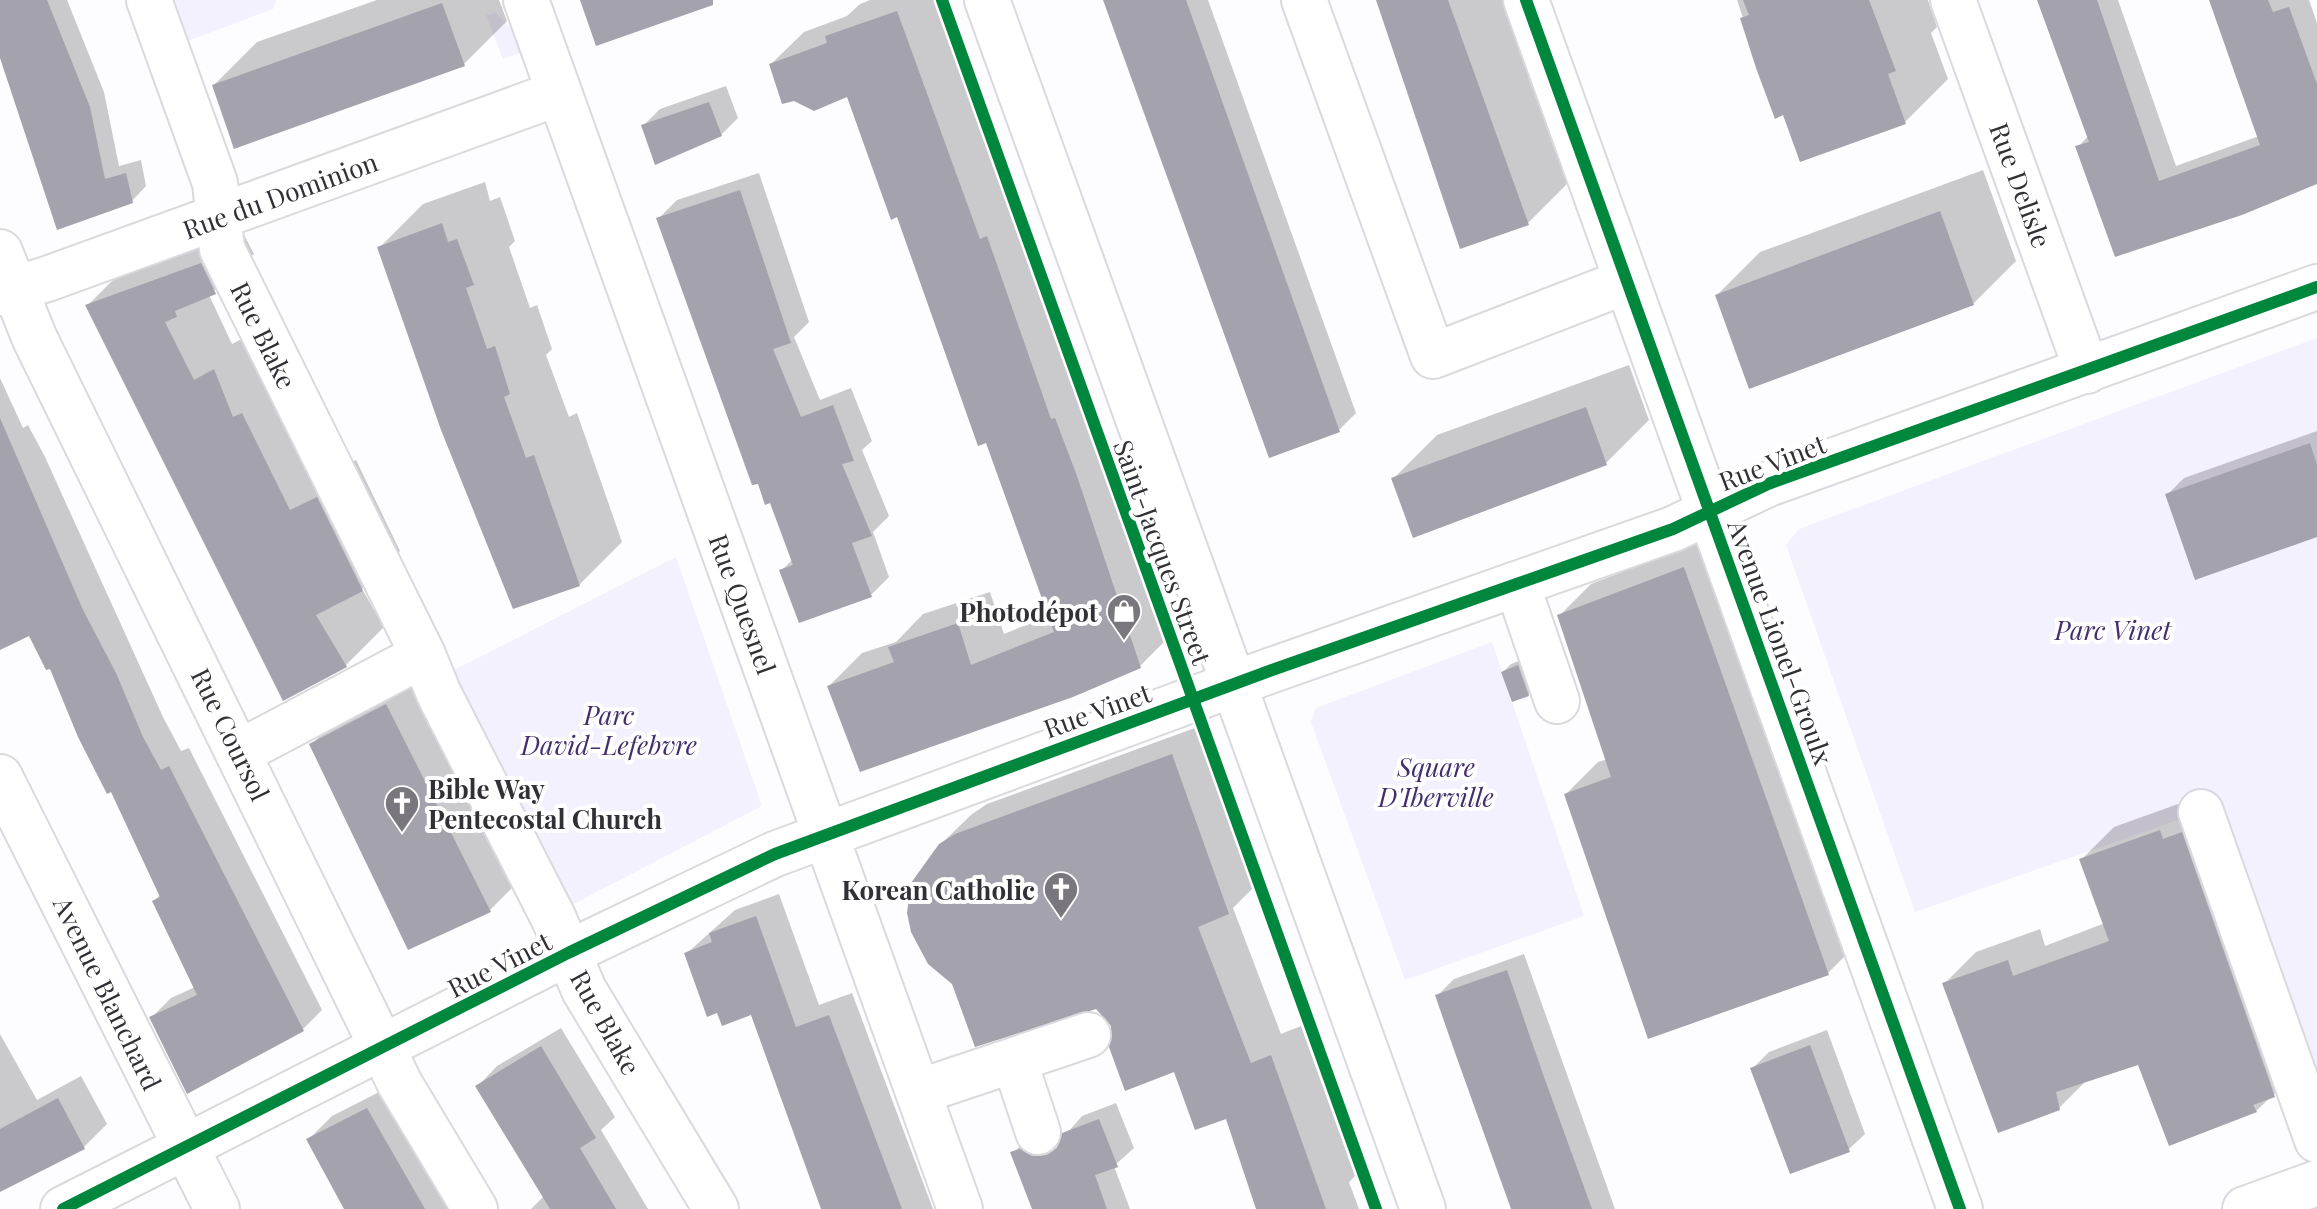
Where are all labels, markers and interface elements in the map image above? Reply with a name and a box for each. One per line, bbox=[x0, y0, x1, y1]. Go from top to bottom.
street label: Rue Delisle bbox=[1982, 118, 2060, 252]
street label: Rue du Dominion bbox=[178, 143, 383, 246]
street label: Rue Blake bbox=[223, 276, 305, 394]
street label: Rue Vinet bbox=[1714, 425, 1831, 498]
street label: Saint-Jacques Street bbox=[1106, 435, 1220, 670]
street label: Avenue Lionel-Groulx bbox=[1720, 514, 1842, 770]
street label: Rue Quesnel bbox=[701, 529, 785, 679]
shop icon: Photodépot bbox=[1105, 592, 1143, 642]
place label: Photodépot bbox=[959, 594, 1099, 629]
park label: Parc Vinet bbox=[2054, 612, 2172, 647]
street label: Rue Coursol bbox=[184, 662, 278, 806]
street label: Rue Vinet bbox=[1038, 674, 1156, 746]
park label: Parc David-Lefebvre bbox=[520, 697, 697, 762]
park label: Square D'Iberville bbox=[1377, 749, 1494, 814]
place label: Bible Way Pentecostal Church bbox=[428, 771, 662, 836]
church icon: Bible Way Pentecostal Church bbox=[383, 784, 421, 834]
church icon: Korean Catholic bbox=[1042, 870, 1080, 920]
place label: Korean Catholic bbox=[841, 872, 1035, 907]
street label: Avenue Blanchard bbox=[46, 890, 170, 1096]
street label: Rue Vinet bbox=[441, 923, 557, 1005]
street label: Rue Blake bbox=[563, 963, 649, 1081]

